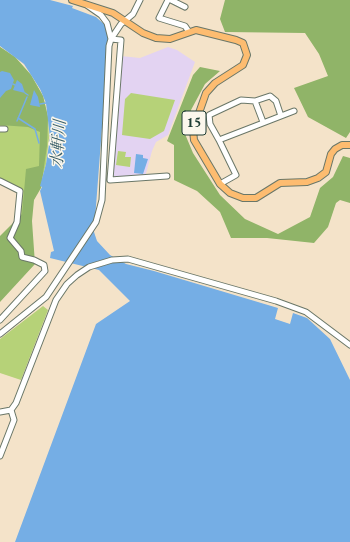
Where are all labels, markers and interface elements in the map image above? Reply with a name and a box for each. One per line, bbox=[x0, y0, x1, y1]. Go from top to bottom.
road number: 15 bbox=[182, 111, 206, 135]
water label: 水軒川 bbox=[48, 119, 70, 169]

